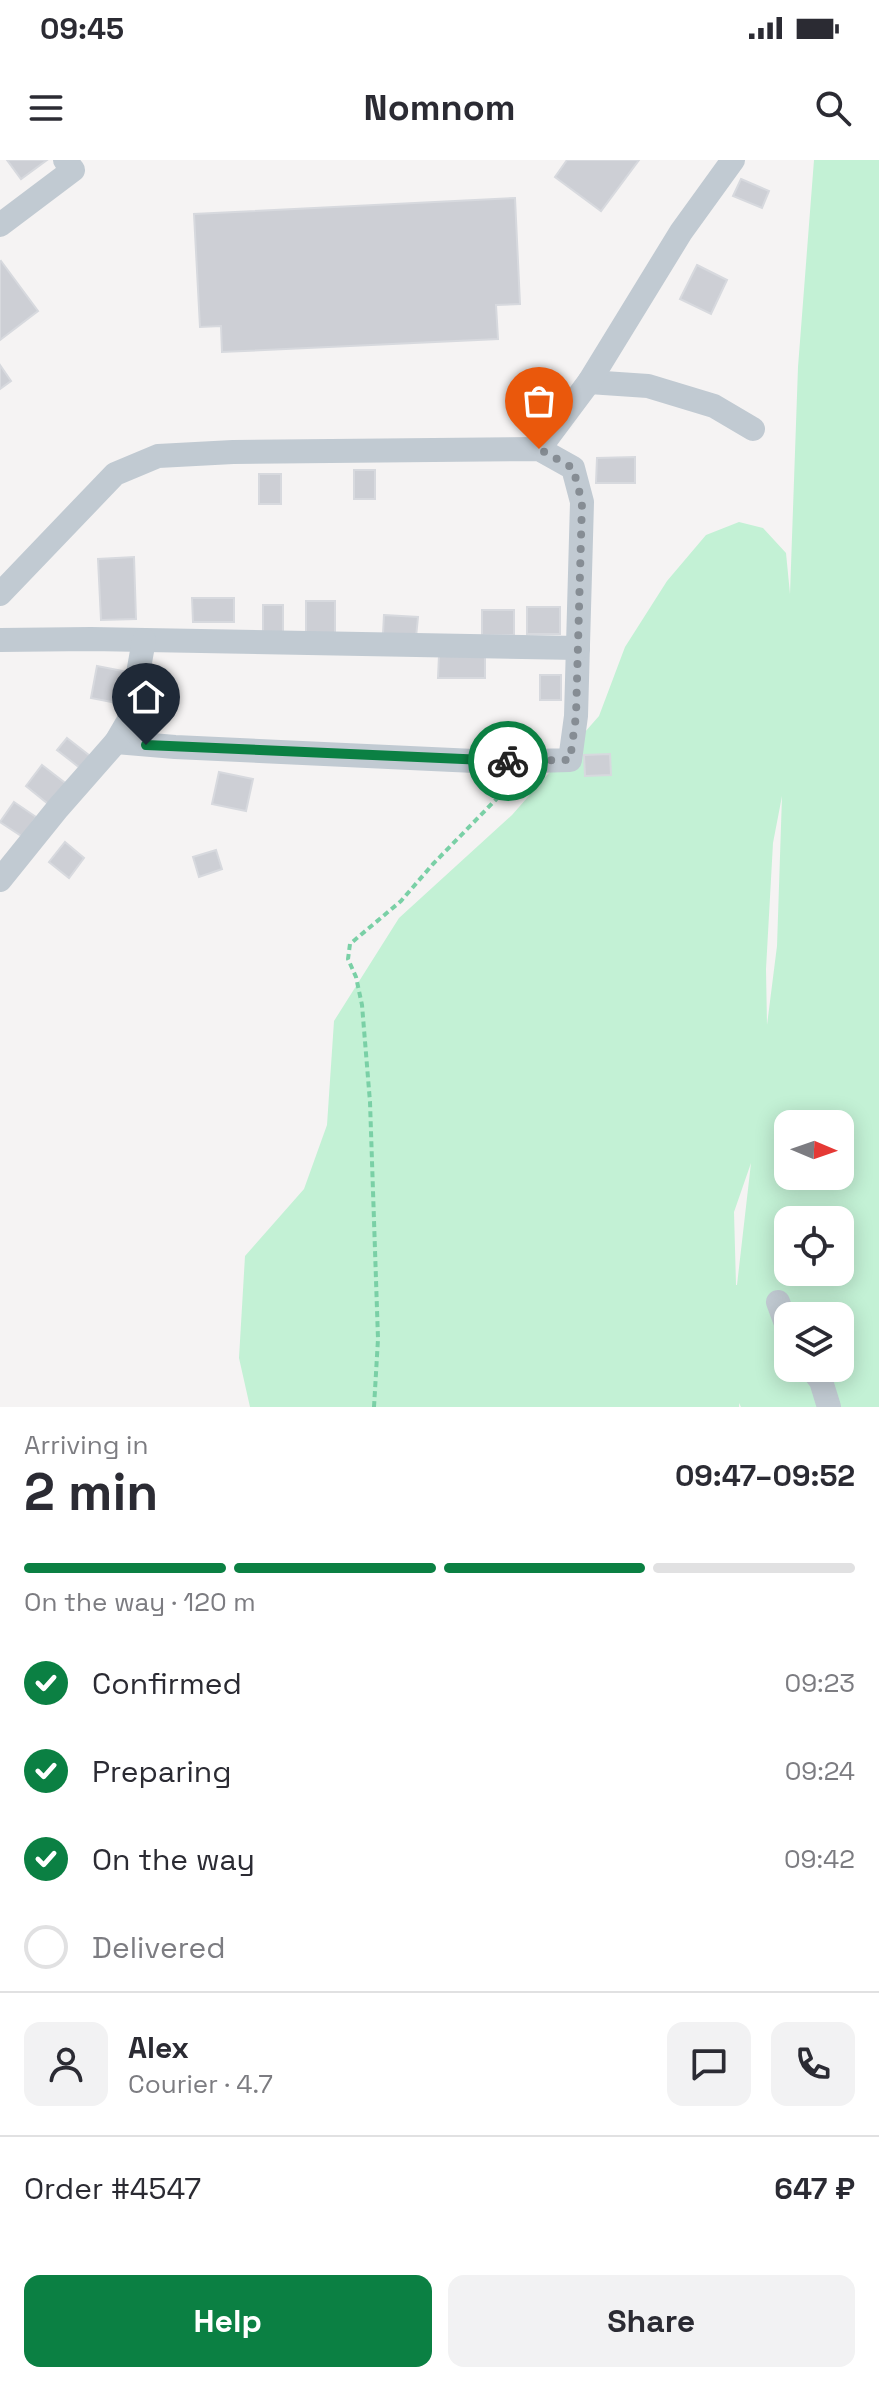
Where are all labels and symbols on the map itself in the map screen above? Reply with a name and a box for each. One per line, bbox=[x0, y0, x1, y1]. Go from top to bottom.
pin bbox=[505, 367, 573, 449]
pin bbox=[112, 663, 180, 745]
courier bbox=[468, 721, 548, 801]
north arrow bbox=[774, 1110, 854, 1190]

